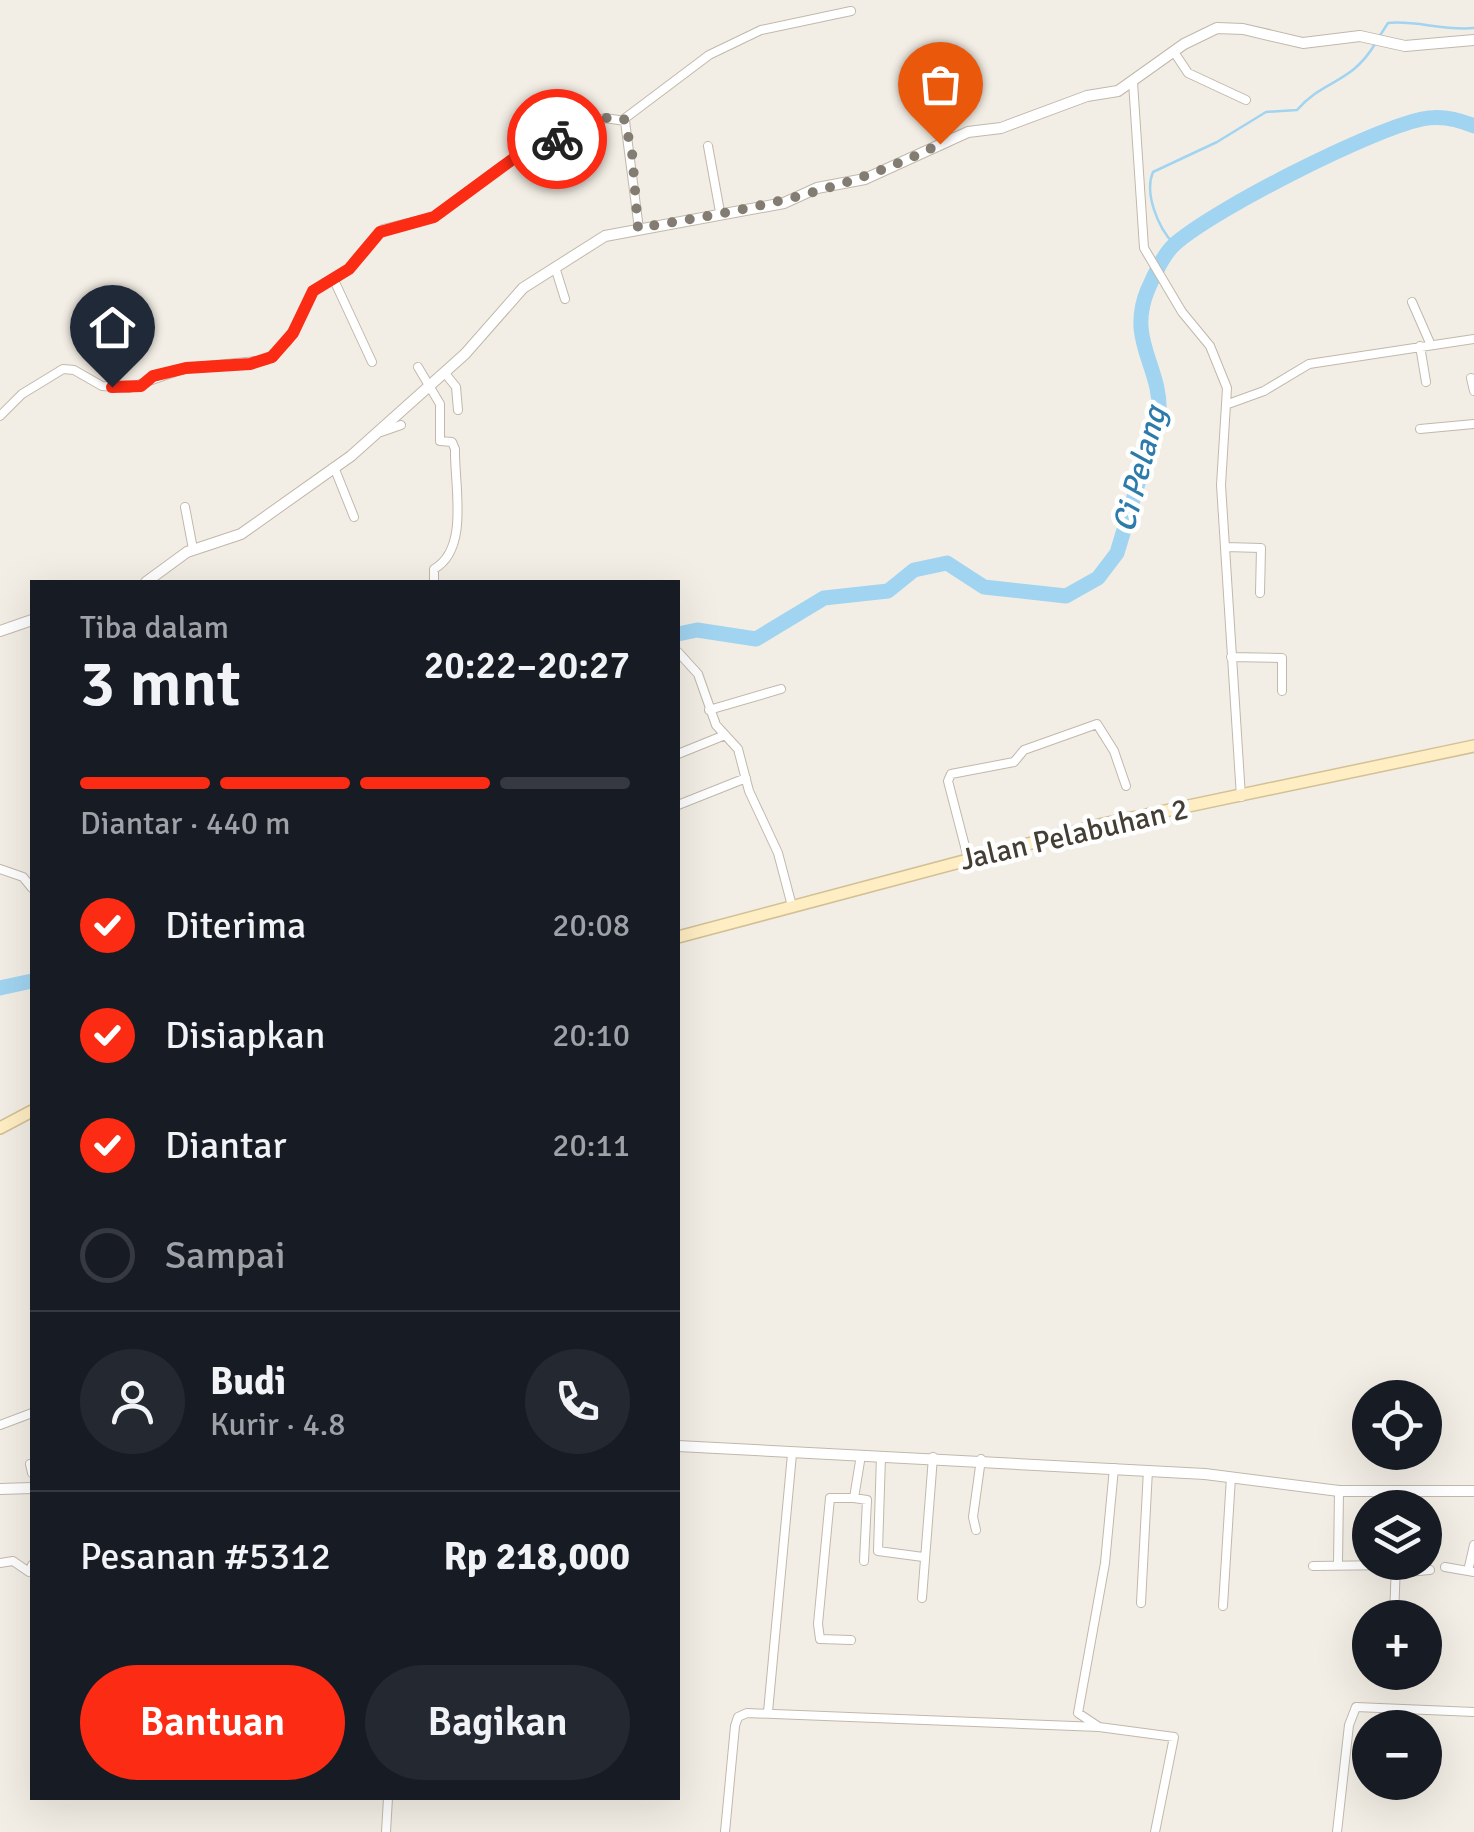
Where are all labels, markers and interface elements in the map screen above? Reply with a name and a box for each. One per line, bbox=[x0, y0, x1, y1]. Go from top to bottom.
pin bbox=[898, 42, 983, 145]
icon: bag bbox=[913, 57, 968, 112]
courier bbox=[507, 89, 607, 189]
icon: bike bbox=[530, 112, 585, 167]
pin bbox=[70, 285, 155, 388]
icon: home bbox=[85, 300, 140, 355]
water label: Ci Pelang bbox=[1104, 400, 1175, 536]
text: Tiba dalam bbox=[80, 608, 229, 647]
text: 20:22–20:27 bbox=[424, 642, 630, 689]
text: 3 mnt bbox=[80, 644, 241, 724]
street label: Jalan Pelabuhan 2 bbox=[956, 790, 1192, 879]
text: Diantar · 440 m bbox=[80, 804, 291, 843]
icon: check bbox=[80, 898, 135, 953]
text: Diterima bbox=[165, 902, 306, 949]
text: 20:08 bbox=[552, 906, 630, 945]
icon: check bbox=[80, 1008, 135, 1063]
text: Disiapkan bbox=[165, 1012, 325, 1059]
text: 20:10 bbox=[552, 1016, 630, 1055]
icon: check bbox=[80, 1118, 135, 1173]
text: Diantar bbox=[165, 1122, 286, 1169]
text: 20:11 bbox=[552, 1126, 630, 1165]
text: Sampai bbox=[165, 1232, 285, 1279]
button: person bbox=[80, 1349, 185, 1454]
button: phone bbox=[525, 1349, 630, 1454]
text: Budi bbox=[210, 1358, 286, 1405]
map controls bbox=[1352, 1380, 1442, 1800]
button: locate bbox=[1352, 1380, 1442, 1470]
text: Kurir · 4.8 bbox=[210, 1405, 346, 1444]
button: layers bbox=[1352, 1490, 1442, 1580]
text: Pesanan #5312 bbox=[80, 1533, 331, 1580]
text: Rp 218,000 bbox=[443, 1533, 630, 1580]
button: + bbox=[1352, 1600, 1442, 1690]
button: Bantuan bbox=[80, 1665, 345, 1780]
button: Bagikan bbox=[365, 1665, 630, 1780]
button: − bbox=[1352, 1710, 1442, 1800]

